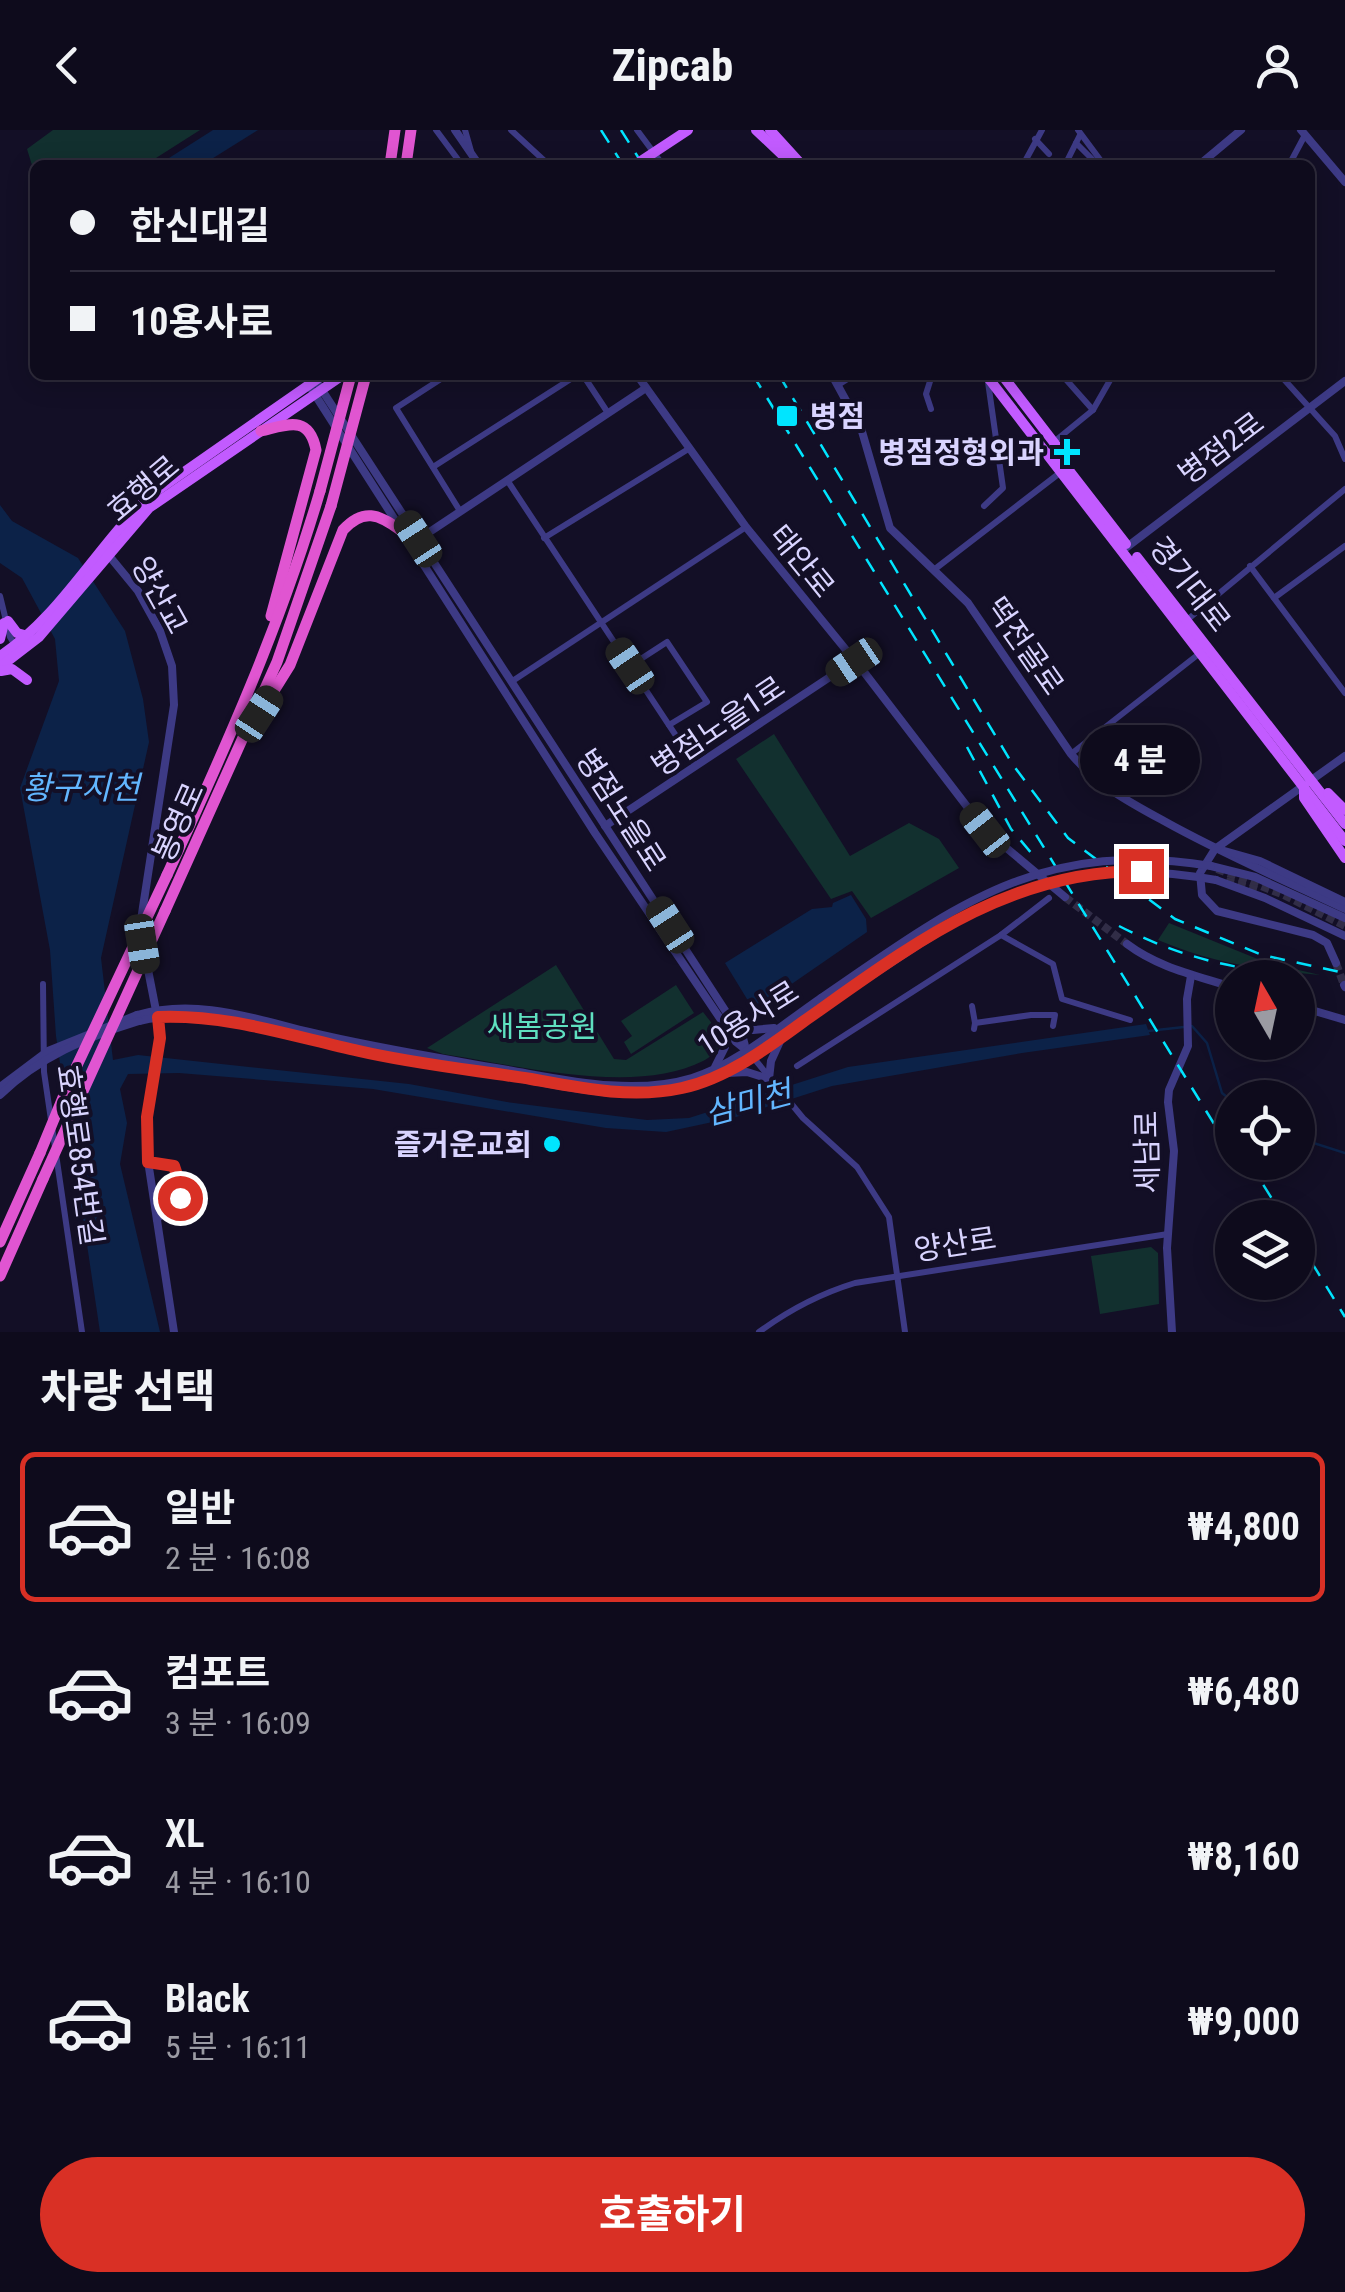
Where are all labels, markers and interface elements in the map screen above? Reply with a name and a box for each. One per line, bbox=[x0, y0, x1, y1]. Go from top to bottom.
icon: back bbox=[40, 38, 95, 93]
icon: person bbox=[1250, 38, 1305, 93]
text: Zipcab bbox=[612, 39, 733, 92]
text: 한신대길 bbox=[130, 204, 270, 248]
text: 10용사로 bbox=[130, 300, 273, 344]
place label: 병점 bbox=[810, 399, 865, 434]
marker: 병점 bbox=[774, 403, 800, 429]
street label: 병점2로 bbox=[1171, 405, 1271, 491]
place label: 병점정형외과 bbox=[878, 435, 1044, 470]
marker: 병점정형외과 bbox=[1054, 439, 1080, 465]
street label: 효행로 bbox=[100, 448, 186, 528]
car bbox=[389, 506, 447, 572]
street label: 태안로 bbox=[762, 518, 842, 604]
street label: 경기대로 bbox=[1142, 530, 1238, 638]
street label: 양산교 bbox=[125, 550, 195, 640]
street label: 떡전골로 bbox=[979, 591, 1071, 701]
car bbox=[601, 633, 659, 699]
car bbox=[821, 633, 887, 691]
street label: 병점노을1로 bbox=[645, 669, 791, 783]
car bbox=[230, 681, 288, 747]
callout: 4 분 bbox=[1081, 726, 1201, 796]
text: 4 분 bbox=[1114, 741, 1167, 779]
street label: 병점노을로 bbox=[569, 743, 673, 877]
water label: 황구지천 bbox=[22, 769, 143, 807]
street label: 봉영로 bbox=[145, 777, 211, 867]
car bbox=[955, 797, 1015, 863]
route end bbox=[1119, 849, 1164, 894]
car bbox=[641, 892, 699, 958]
car bbox=[122, 912, 162, 976]
north arrow bbox=[1215, 960, 1315, 1060]
map controls bbox=[1215, 960, 1315, 1300]
street label: 10용사로 bbox=[691, 973, 805, 1063]
park label: 새봄공원 bbox=[487, 1009, 597, 1044]
street label: 효행로854번길 bbox=[50, 1062, 110, 1248]
water label: 삼미천 bbox=[700, 1072, 799, 1133]
button: locate bbox=[1215, 1080, 1315, 1180]
street label: 세남로 bbox=[1129, 1110, 1165, 1194]
place label: 즐거운교회 bbox=[394, 1127, 532, 1162]
marker: 즐거운교회 bbox=[541, 1133, 563, 1155]
route start bbox=[158, 1176, 203, 1221]
button: layers bbox=[1215, 1200, 1315, 1300]
street label: 양산로 bbox=[911, 1220, 999, 1268]
text: 차량 선택 bbox=[40, 1365, 216, 1418]
icon: car bbox=[45, 1482, 135, 1572]
text: 일반 bbox=[165, 1486, 235, 1530]
text: ₩4,800 bbox=[1187, 1505, 1300, 1549]
text: 2 분 · 16:08 bbox=[165, 1539, 311, 1577]
icon: car bbox=[45, 1647, 135, 1737]
text: 컴포트 bbox=[165, 1651, 270, 1695]
text: ₩6,480 bbox=[1187, 1670, 1300, 1714]
text: 3 분 · 16:09 bbox=[165, 1704, 311, 1742]
icon: car bbox=[45, 1812, 135, 1902]
text: XL bbox=[165, 1812, 204, 1856]
text: ₩8,160 bbox=[1187, 1835, 1300, 1879]
text: 4 분 · 16:10 bbox=[165, 1863, 311, 1901]
icon: car bbox=[45, 1977, 135, 2067]
text: Black bbox=[165, 1977, 249, 2021]
text: ₩9,000 bbox=[1187, 2000, 1300, 2044]
text: 5 분 · 16:11 bbox=[165, 2028, 311, 2066]
button: 호출하기 bbox=[40, 2157, 1305, 2272]

